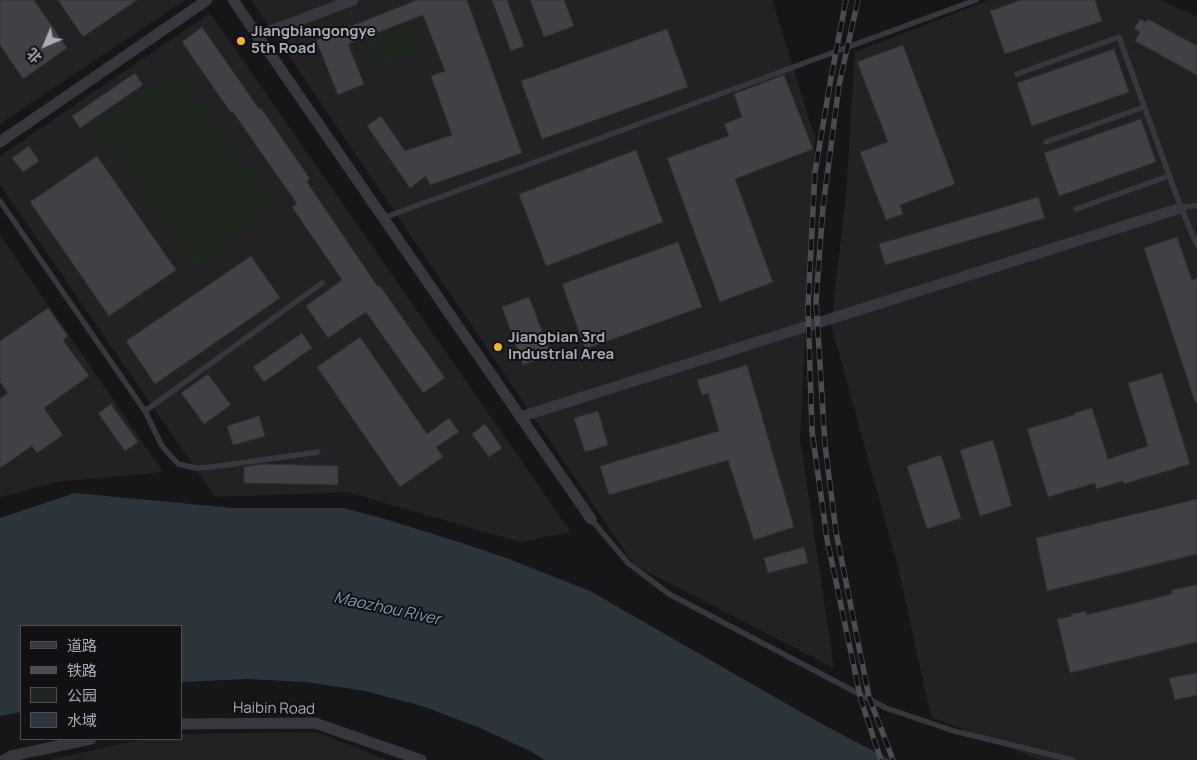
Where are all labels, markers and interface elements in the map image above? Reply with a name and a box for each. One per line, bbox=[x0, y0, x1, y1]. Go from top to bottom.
north arrow bbox=[20, 20, 70, 70]
place label: Jiangbiangongye 5th Road bbox=[251, 23, 376, 58]
marker: Jiangbiangongye 5th Road bbox=[235, 35, 247, 47]
text: 北 bbox=[22, 44, 46, 68]
place label: Jiangbian 3rd Industrial Area bbox=[508, 329, 614, 364]
marker: Jiangbian 3rd Industrial Area bbox=[492, 341, 504, 353]
water label: Maozhou River bbox=[332, 588, 442, 630]
legend bbox=[20, 625, 182, 740]
text: 道路 bbox=[67, 635, 97, 656]
text: 铁路 bbox=[67, 660, 97, 681]
text: 公园 bbox=[67, 685, 97, 706]
street label: Haibin Road bbox=[233, 699, 315, 719]
text: 水域 bbox=[67, 710, 97, 731]

